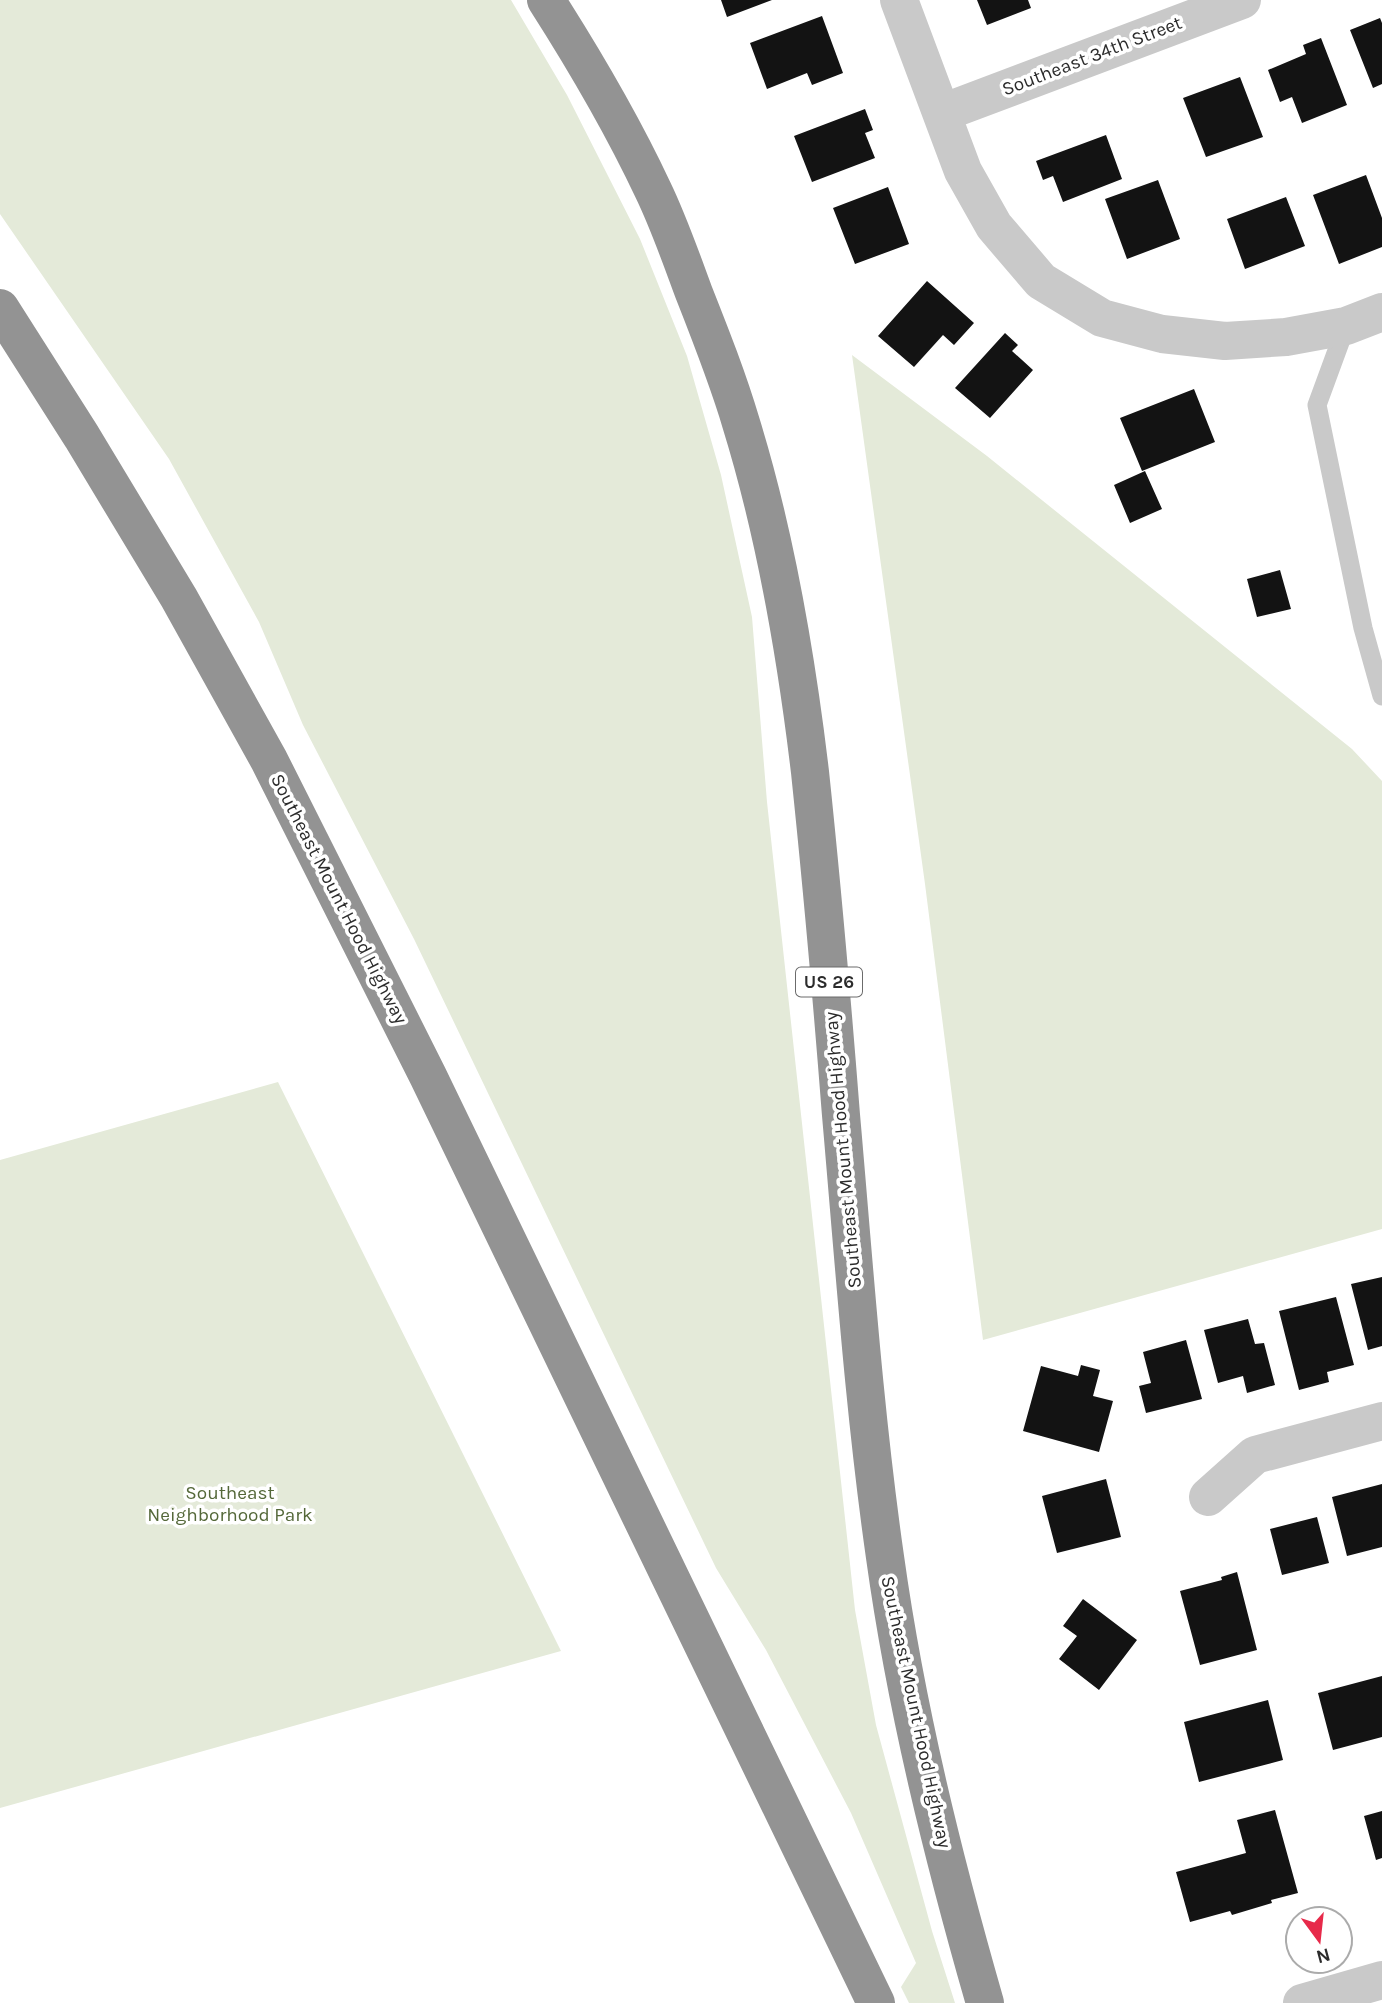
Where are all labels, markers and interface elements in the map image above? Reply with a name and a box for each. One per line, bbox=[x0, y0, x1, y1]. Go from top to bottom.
street label: Southeast 34th Street bbox=[999, 12, 1185, 100]
street label: Southeast Mount Hood Highway bbox=[266, 770, 412, 1028]
road number: US 26 bbox=[796, 967, 862, 996]
street label: Southeast Mount Hood Highway bbox=[820, 1011, 866, 1289]
park label: Southeast Neighborhood Park bbox=[147, 1482, 313, 1526]
street label: Southeast Mount Hood Highway bbox=[876, 1574, 956, 1850]
north arrow bbox=[1284, 1905, 1354, 1975]
text: N bbox=[1314, 1943, 1333, 1968]

